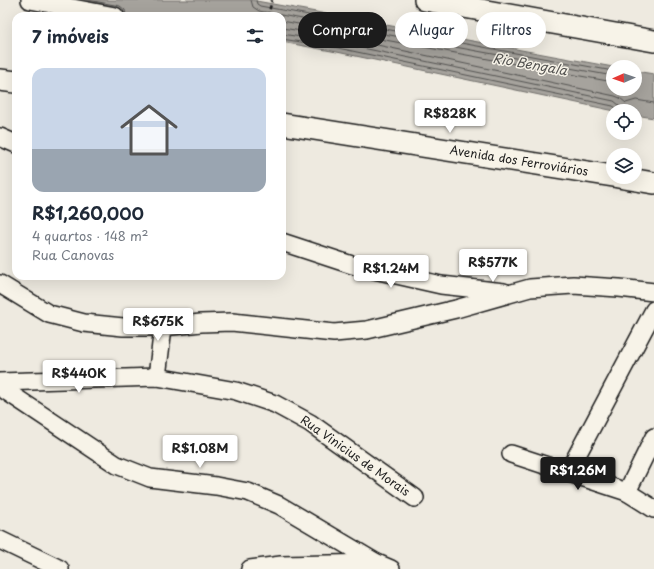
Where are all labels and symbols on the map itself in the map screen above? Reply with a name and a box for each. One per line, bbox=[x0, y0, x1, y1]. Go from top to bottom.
water label: Rio Bengala bbox=[492, 48, 569, 80]
north arrow bbox=[606, 60, 642, 96]
pin: R$828K bbox=[417, 100, 483, 134]
street label: Avenida dos Ferroviários bbox=[449, 140, 590, 180]
pin: R$577K bbox=[460, 249, 526, 283]
pin: R$1.24M bbox=[354, 255, 428, 289]
pin: R$675K bbox=[125, 308, 191, 342]
pin: R$440K bbox=[46, 360, 112, 394]
street label: Rua Vinicius de Morais bbox=[297, 411, 414, 500]
pin: R$1.08M bbox=[163, 435, 237, 469]
pin: R$1.26M bbox=[541, 457, 615, 491]

